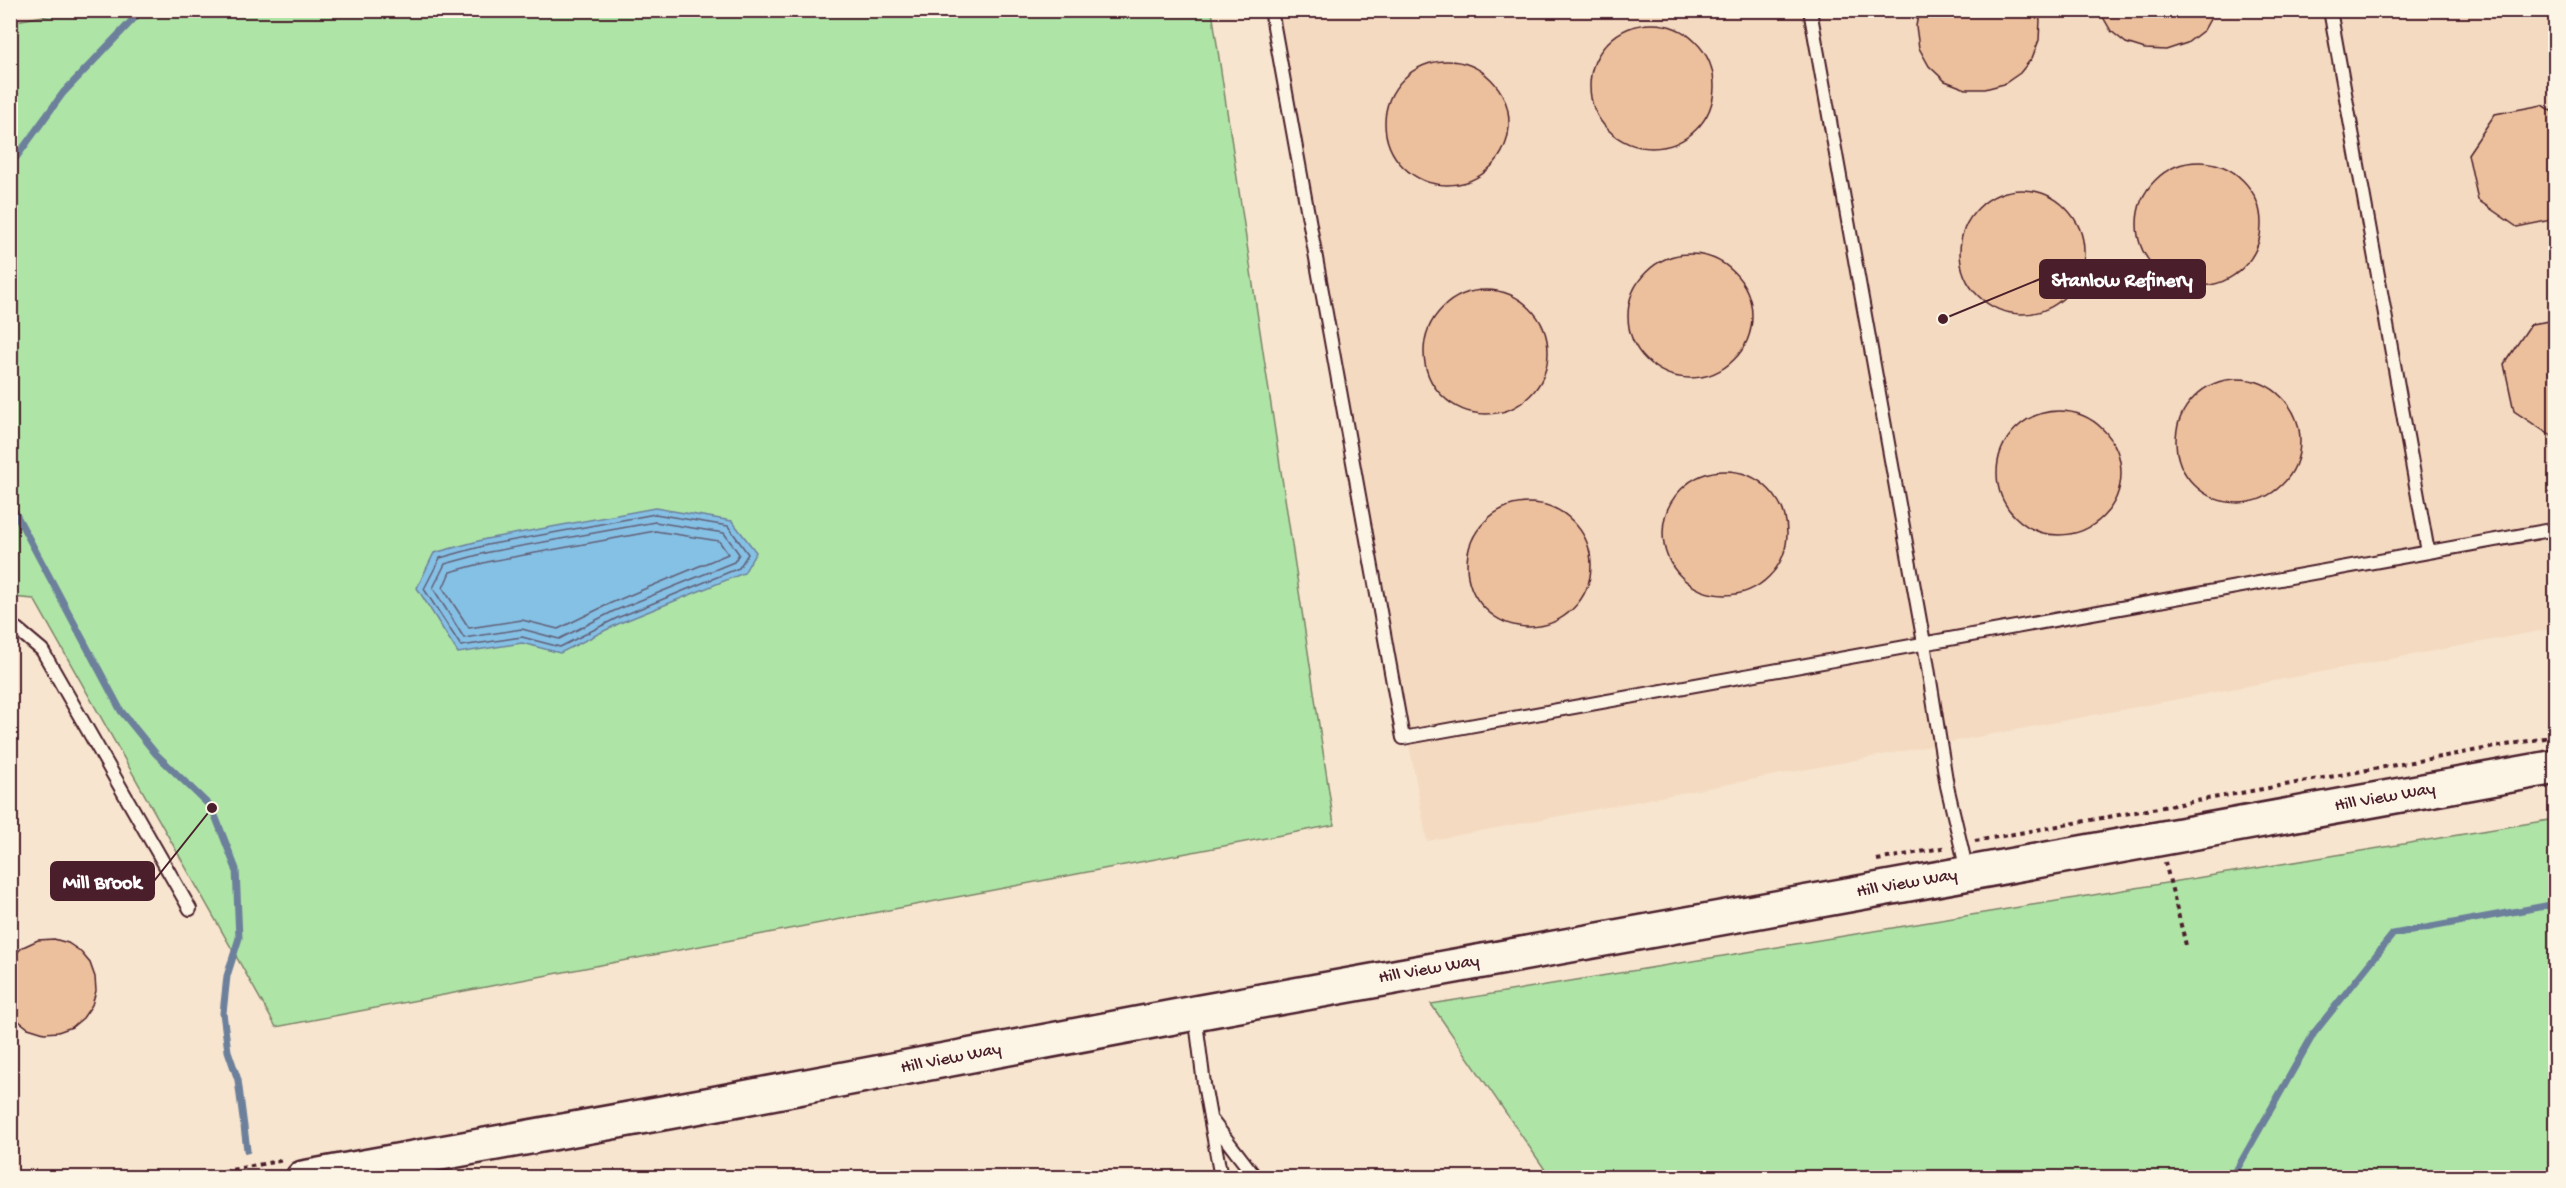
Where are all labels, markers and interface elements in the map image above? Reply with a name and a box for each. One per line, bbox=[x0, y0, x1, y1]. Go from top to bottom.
callout: Stanlow Refinery bbox=[2040, 260, 2205, 298]
text: Stanlow Refinery bbox=[2051, 270, 2193, 294]
street label: Hill View Way bbox=[2333, 779, 2437, 817]
callout: Mill Brook bbox=[51, 862, 154, 900]
street label: Hill View Way bbox=[1855, 865, 1959, 903]
text: Mill Brook bbox=[63, 873, 143, 896]
street label: Hill View Way bbox=[1377, 951, 1481, 989]
street label: Hill View Way bbox=[899, 1039, 1003, 1079]

